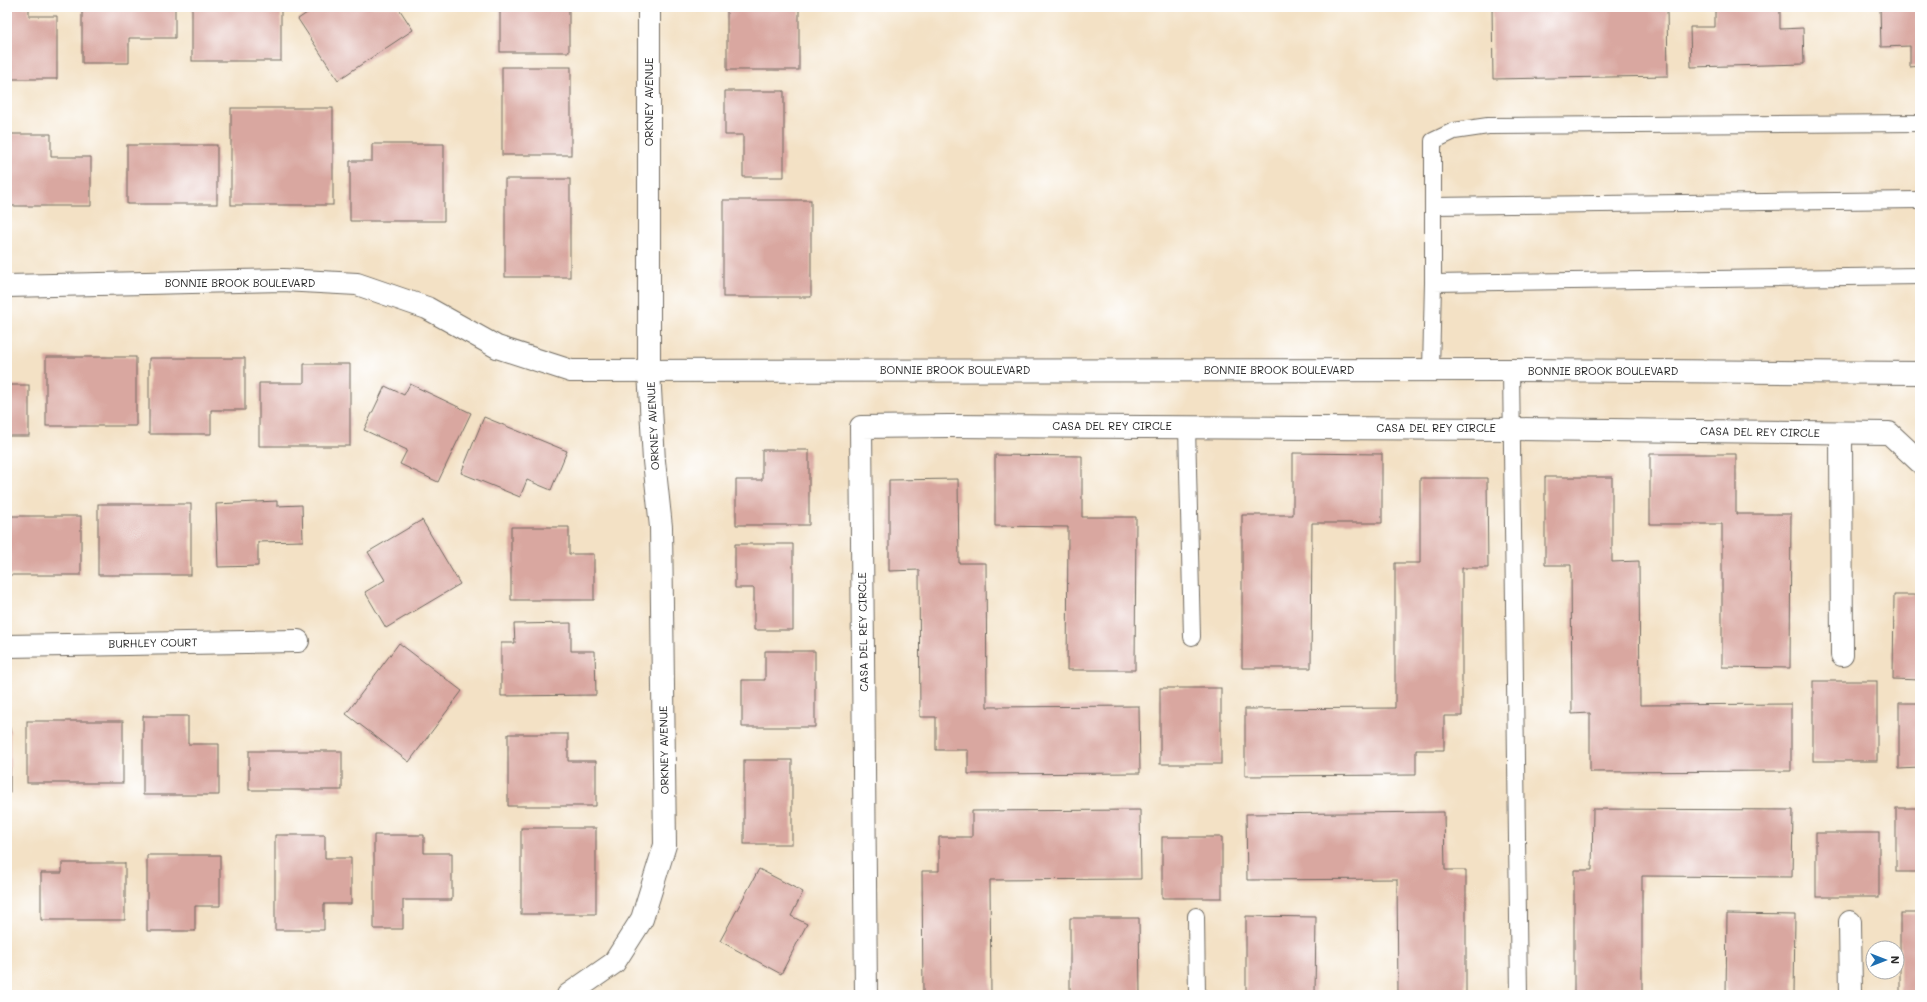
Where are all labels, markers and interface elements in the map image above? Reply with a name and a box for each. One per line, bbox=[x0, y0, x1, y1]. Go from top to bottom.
street label: ORKNEY AVENUE bbox=[641, 58, 656, 146]
street label: BONNIE BROOK BOULEVARD bbox=[165, 275, 315, 290]
street label: BONNIE BROOK BOULEVARD bbox=[880, 362, 1030, 377]
street label: BONNIE BROOK BOULEVARD bbox=[1204, 362, 1354, 377]
street label: BONNIE BROOK BOULEVARD bbox=[1528, 363, 1678, 378]
street label: ORKNEY AVENUE bbox=[643, 381, 662, 471]
street label: CASA DEL REY CIRCLE bbox=[1052, 418, 1172, 433]
street label: CASA DEL REY CIRCLE bbox=[1376, 420, 1496, 435]
street label: CASA DEL REY CIRCLE bbox=[1700, 423, 1820, 440]
street label: CASA DEL REY CIRCLE bbox=[854, 572, 871, 692]
street label: BURHLEY COURT bbox=[108, 634, 198, 651]
street label: ORKNEY AVENUE bbox=[655, 706, 672, 794]
north arrow bbox=[1865, 940, 1905, 980]
text: N bbox=[1888, 956, 1903, 964]

